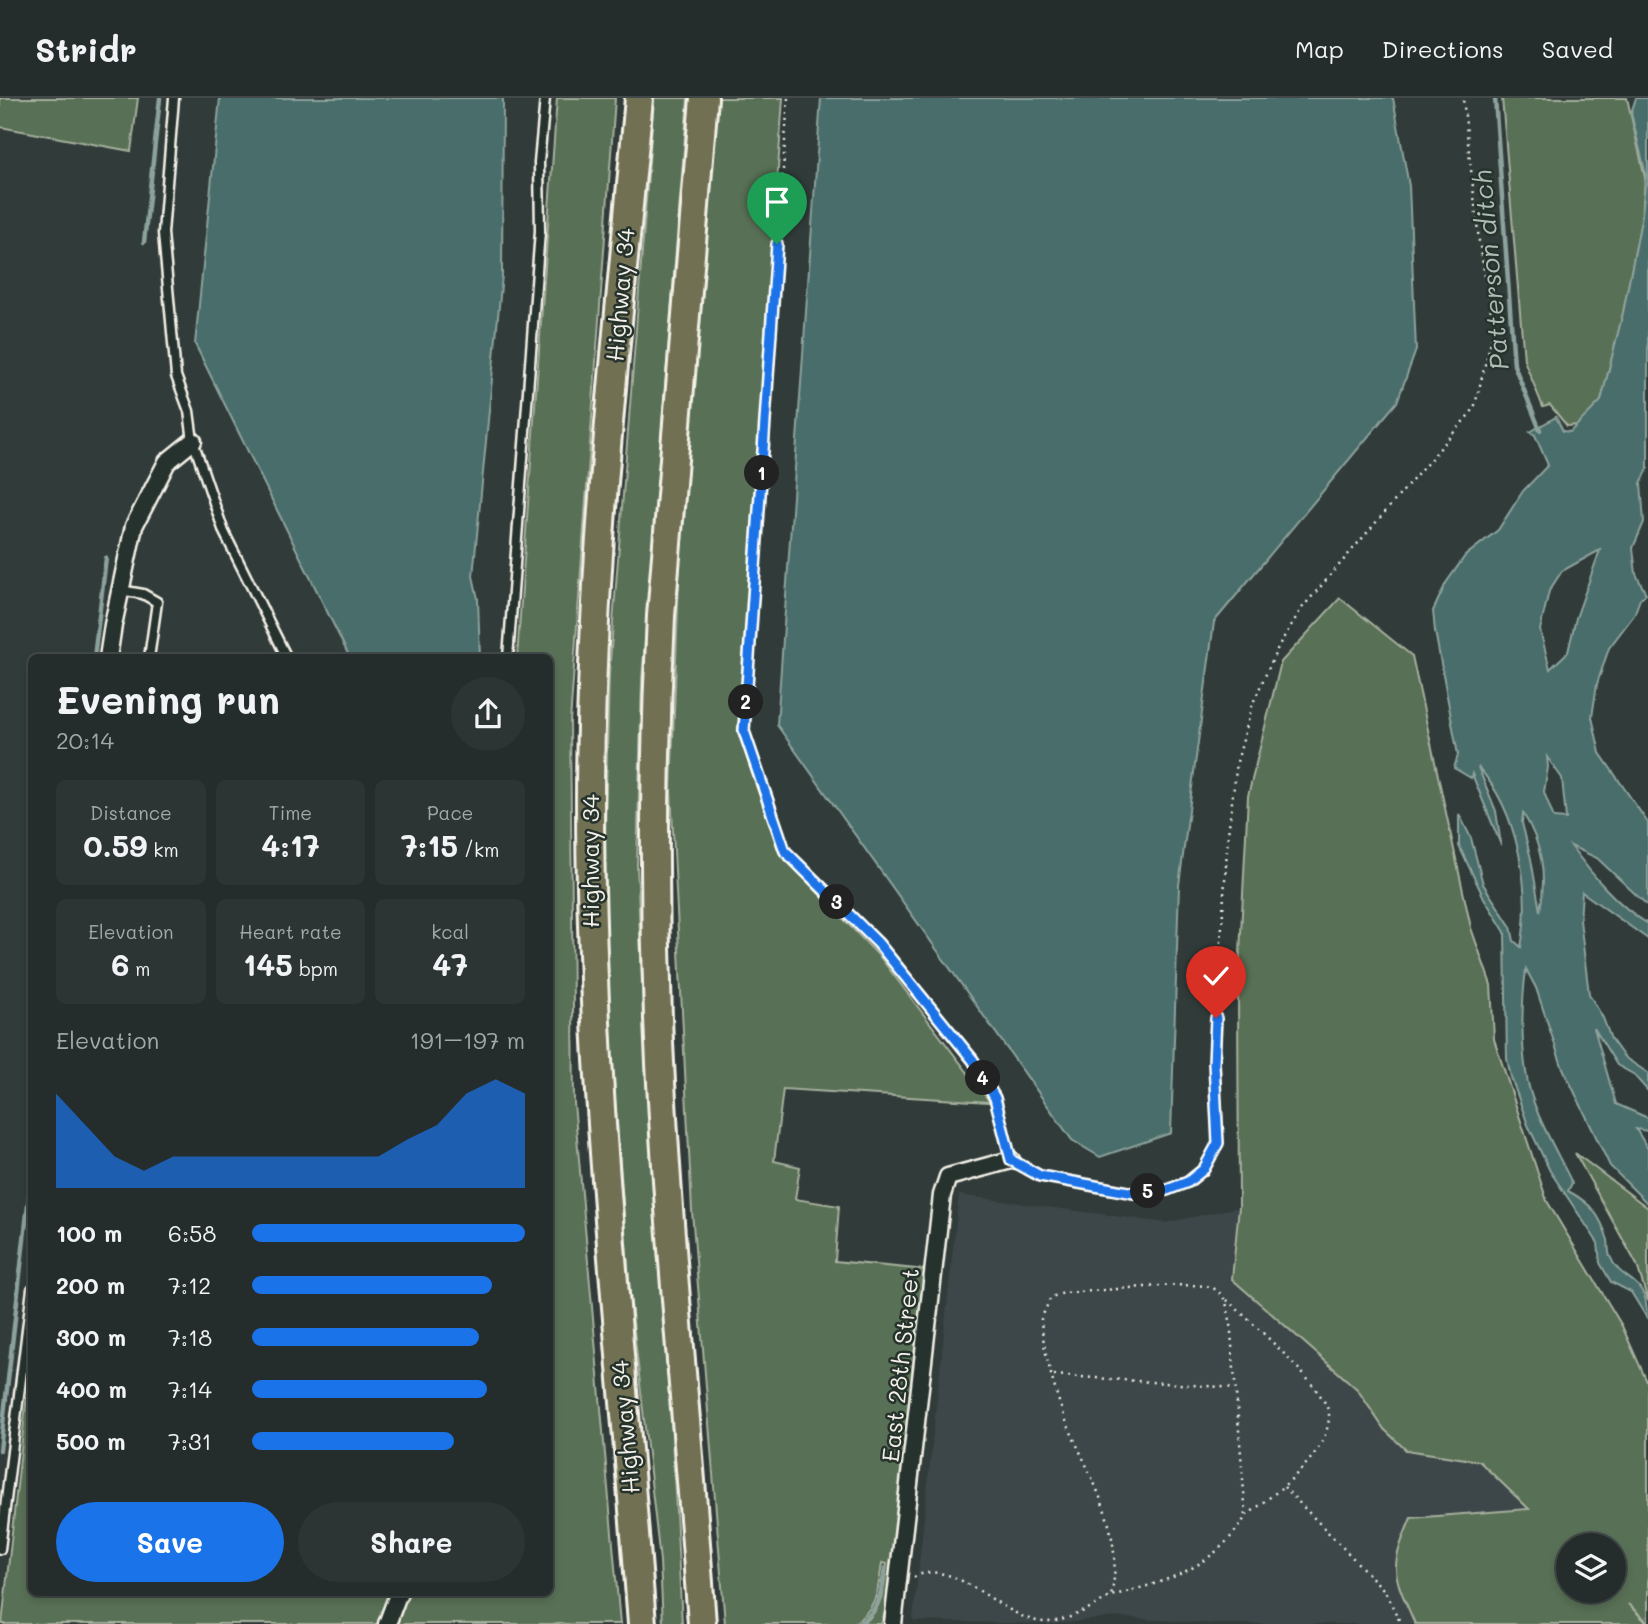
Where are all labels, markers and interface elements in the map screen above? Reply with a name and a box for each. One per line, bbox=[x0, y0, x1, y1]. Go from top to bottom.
text: Stridr bbox=[35, 27, 137, 70]
text: Map bbox=[1295, 33, 1344, 64]
text: Directions bbox=[1382, 33, 1504, 64]
text: Saved bbox=[1542, 33, 1613, 64]
water label: Patterson ditch bbox=[1464, 169, 1516, 372]
pin bbox=[747, 172, 807, 244]
icon: arrive bbox=[758, 183, 796, 221]
street label: Highway 34 bbox=[598, 227, 641, 363]
pin: 1 bbox=[744, 456, 780, 490]
text: 1 bbox=[757, 460, 766, 485]
text: Evening run bbox=[56, 674, 280, 724]
button: share bbox=[451, 677, 525, 751]
pin: 2 bbox=[728, 684, 764, 720]
text: 2 bbox=[740, 689, 751, 714]
text: 20:14 bbox=[56, 725, 114, 755]
street label: Highway 34 bbox=[574, 794, 605, 928]
text: Distance bbox=[90, 800, 172, 825]
text: Time bbox=[269, 800, 312, 825]
text: Pace bbox=[427, 800, 473, 825]
text: 0.59 bbox=[83, 825, 147, 865]
text: 4:17 bbox=[261, 825, 320, 865]
text: 7:15 bbox=[401, 825, 458, 865]
text: km bbox=[147, 837, 179, 862]
text: /km bbox=[458, 837, 499, 862]
pin: 3 bbox=[820, 884, 854, 920]
text: 3 bbox=[831, 889, 842, 914]
text: Elevation bbox=[88, 919, 173, 944]
text: Heart rate bbox=[239, 919, 342, 944]
text: kcal bbox=[431, 919, 469, 944]
text: 6 bbox=[111, 944, 129, 984]
text: 145 bbox=[243, 944, 293, 984]
text: 47 bbox=[432, 944, 468, 984]
pin bbox=[1186, 946, 1246, 1018]
text: m bbox=[129, 956, 151, 981]
text: bpm bbox=[293, 956, 338, 981]
icon: check bbox=[1197, 957, 1235, 995]
text: Elevation bbox=[56, 1025, 159, 1055]
text: 191–197 m bbox=[410, 1025, 525, 1055]
pin: 4 bbox=[965, 1060, 1000, 1096]
text: 4 bbox=[976, 1065, 989, 1090]
pin: 5 bbox=[1130, 1174, 1166, 1208]
text: 5 bbox=[1142, 1178, 1153, 1203]
text: 100 m bbox=[56, 1218, 122, 1248]
text: 6:58 bbox=[168, 1218, 216, 1248]
street label: East 28th Street bbox=[874, 1266, 925, 1463]
text: 200 m bbox=[56, 1270, 125, 1300]
text: 7:12 bbox=[168, 1270, 211, 1300]
text: 300 m bbox=[56, 1322, 126, 1352]
text: 7:18 bbox=[168, 1322, 212, 1352]
street label: Highway 34 bbox=[603, 1359, 646, 1495]
text: 400 m bbox=[56, 1374, 127, 1404]
text: 7:14 bbox=[168, 1374, 212, 1404]
text: 500 m bbox=[56, 1426, 126, 1456]
text: 7:31 bbox=[168, 1426, 212, 1456]
button: Save bbox=[56, 1502, 284, 1582]
button: Share bbox=[298, 1502, 525, 1582]
map controls bbox=[1556, 1533, 1626, 1603]
button: layers bbox=[1556, 1533, 1626, 1603]

